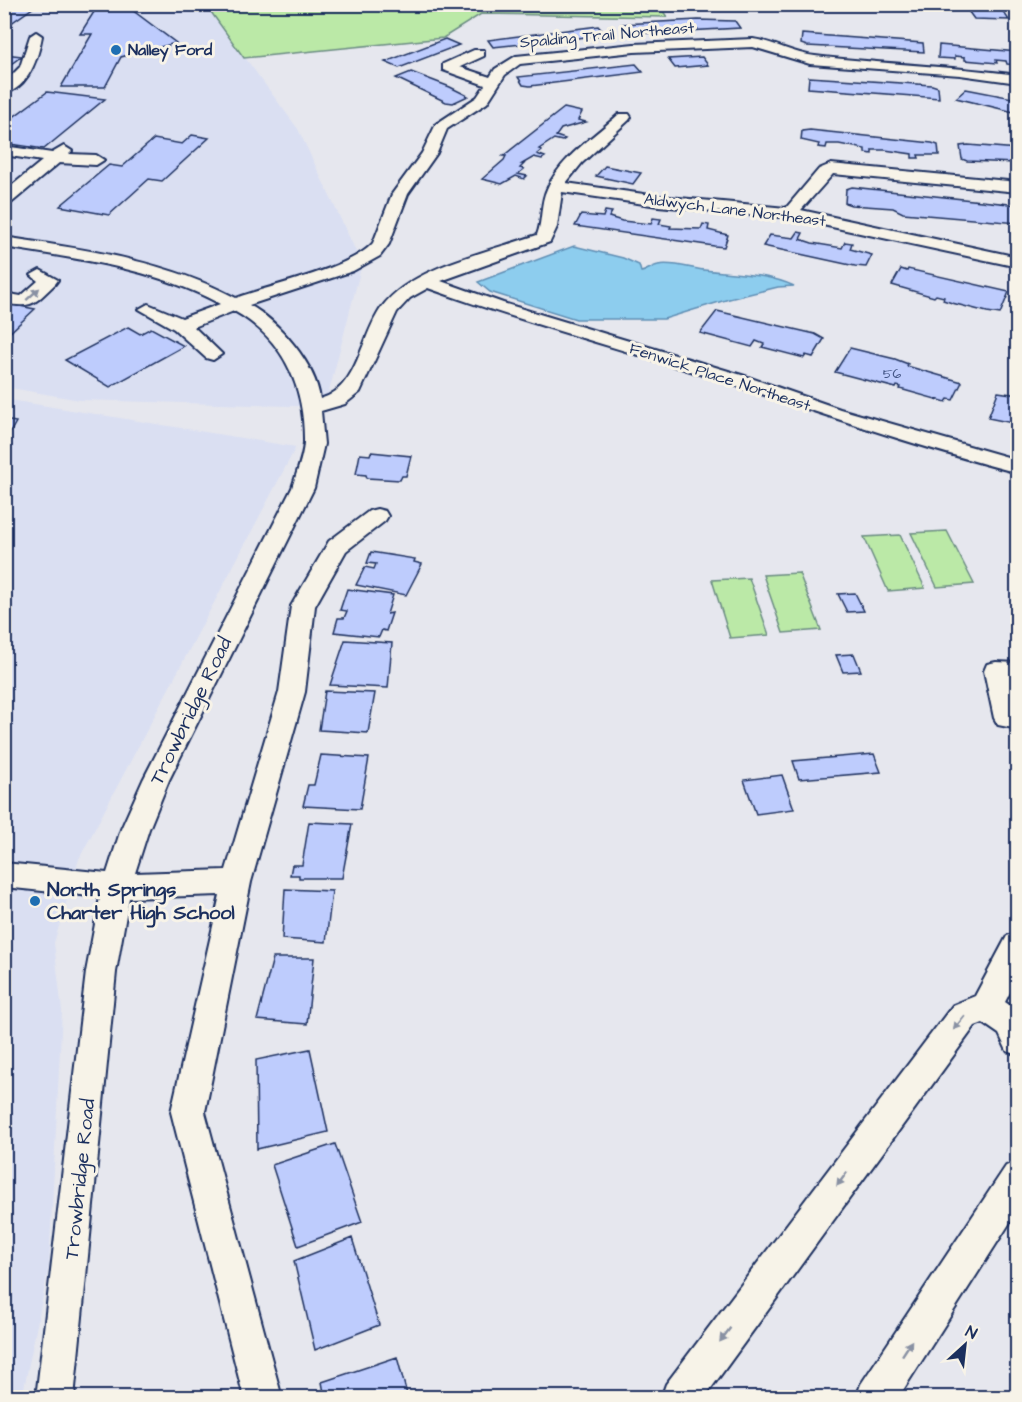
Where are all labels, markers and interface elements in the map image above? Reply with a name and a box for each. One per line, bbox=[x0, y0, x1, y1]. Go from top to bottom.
street label: Spalding Trail Northeast bbox=[519, 16, 696, 55]
place label: Nalley Ford bbox=[128, 39, 213, 62]
marker: Nalley Ford bbox=[109, 43, 123, 57]
street label: Aldwych Lane Northeast bbox=[643, 188, 828, 233]
one-way arrow bbox=[25, 288, 40, 301]
street label: Fenwick Place Northeast bbox=[627, 337, 814, 417]
house number: 56 bbox=[883, 364, 902, 384]
street label: Trowbridge Road bbox=[143, 632, 240, 790]
place label: North Springs Charter High School bbox=[47, 876, 235, 928]
marker: North Springs Charter High School bbox=[28, 894, 42, 908]
one-way arrow bbox=[952, 1015, 965, 1031]
street label: Trowbridge Road bbox=[58, 1097, 103, 1261]
one-way arrow bbox=[836, 1171, 848, 1186]
north arrow bbox=[935, 1315, 995, 1375]
text: N bbox=[962, 1320, 981, 1345]
one-way arrow bbox=[718, 1327, 731, 1343]
one-way arrow bbox=[901, 1340, 912, 1357]

